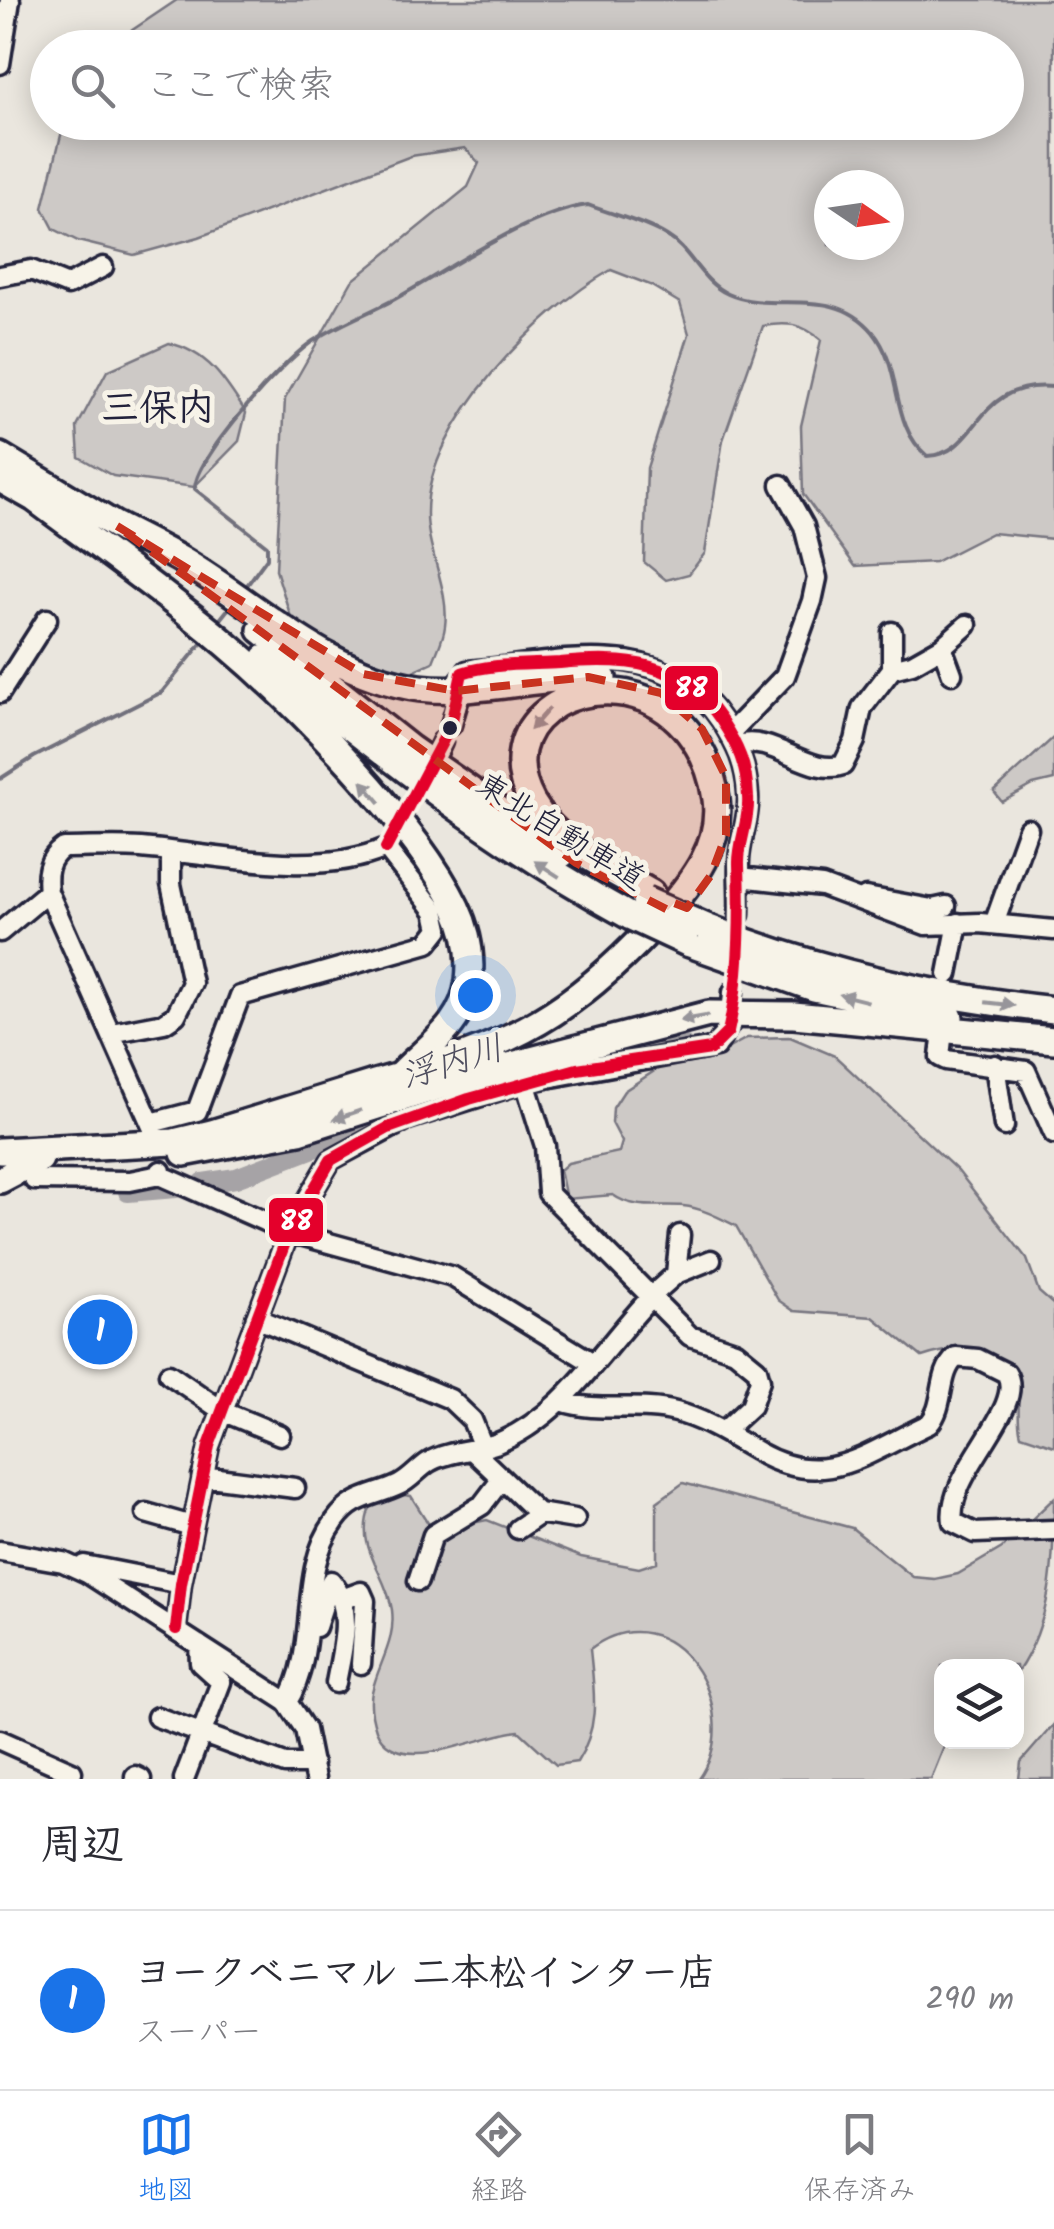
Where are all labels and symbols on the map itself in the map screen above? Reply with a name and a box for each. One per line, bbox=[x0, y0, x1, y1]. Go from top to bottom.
north arrow bbox=[814, 170, 904, 260]
district label: 三保内 bbox=[101, 380, 215, 440]
line badge: 88 bbox=[663, 664, 720, 712]
text: 88 bbox=[674, 667, 708, 712]
one-way arrow bbox=[530, 706, 552, 731]
unlabelled marker bbox=[440, 718, 460, 738]
street label: 東北自動車道 bbox=[465, 760, 655, 906]
one-way arrow bbox=[361, 779, 382, 804]
one-way arrow bbox=[533, 861, 561, 879]
your location bbox=[450, 970, 501, 1021]
one-way arrow bbox=[838, 990, 869, 1005]
one-way arrow bbox=[985, 996, 1017, 1012]
one-way arrow bbox=[678, 1010, 709, 1026]
water label: 浮内川 bbox=[395, 1022, 511, 1106]
one-way arrow bbox=[332, 1108, 362, 1123]
line badge: 88 bbox=[267, 1196, 325, 1244]
text: 88 bbox=[279, 1200, 313, 1245]
pin: 1 bbox=[68, 1294, 132, 1370]

